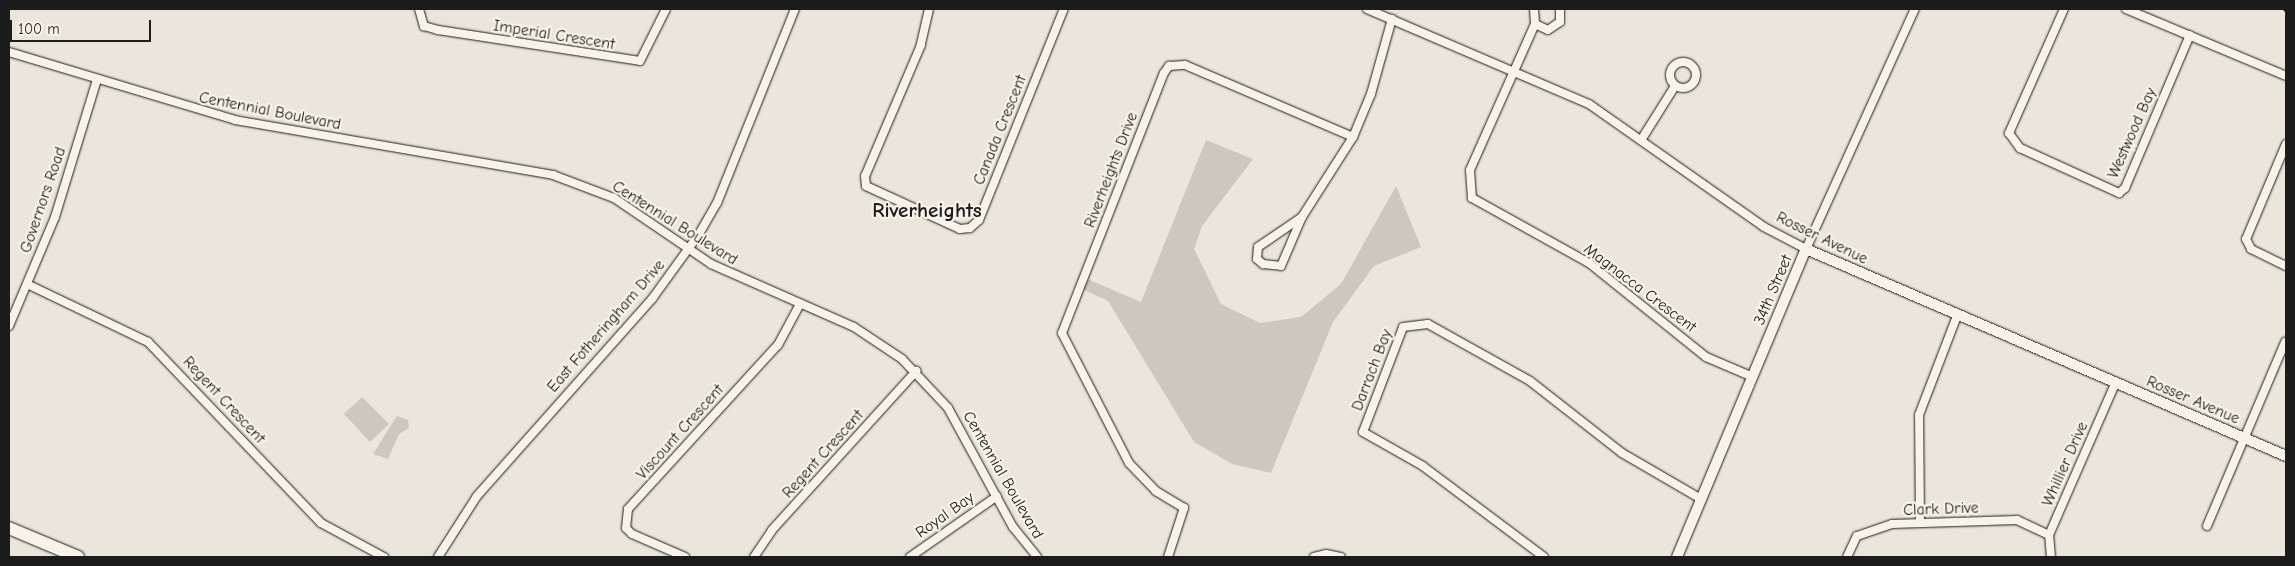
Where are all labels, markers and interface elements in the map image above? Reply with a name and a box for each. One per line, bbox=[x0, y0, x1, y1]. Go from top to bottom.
scale bar bbox=[12, 10, 154, 42]
street label: Imperial Crescent bbox=[492, 16, 616, 54]
text: 100 m bbox=[18, 20, 60, 38]
street label: Canada Crescent bbox=[969, 72, 1031, 188]
street label: Westwood Bay bbox=[2103, 85, 2161, 181]
street label: Centennial Boulevard bbox=[197, 88, 343, 134]
street label: Riverheights Drive bbox=[1080, 110, 1142, 230]
street label: Governors Road bbox=[16, 145, 70, 255]
street label: Centennial Boulevard bbox=[609, 177, 741, 269]
district label: Riverheights bbox=[872, 197, 982, 223]
street label: Rosser Avenue bbox=[1773, 208, 1871, 268]
street label: Magnacca Crescent bbox=[1580, 239, 1700, 337]
street label: 34th Street bbox=[1750, 252, 1796, 328]
street label: East Fotheringham Drive bbox=[543, 256, 669, 396]
street label: Darrach Bay bbox=[1348, 326, 1396, 414]
street label: Regent Crescent bbox=[179, 352, 269, 448]
street label: Rosser Avenue bbox=[2144, 372, 2242, 428]
street label: Viscount Crescent bbox=[632, 380, 728, 484]
street label: Regent Crescent bbox=[778, 406, 868, 502]
street label: Centennial Boulevard bbox=[959, 408, 1047, 542]
street label: Whillier Drive bbox=[2038, 419, 2092, 509]
street label: Royal Bay bbox=[912, 488, 978, 542]
street label: Clark Drive bbox=[1903, 498, 1979, 520]

